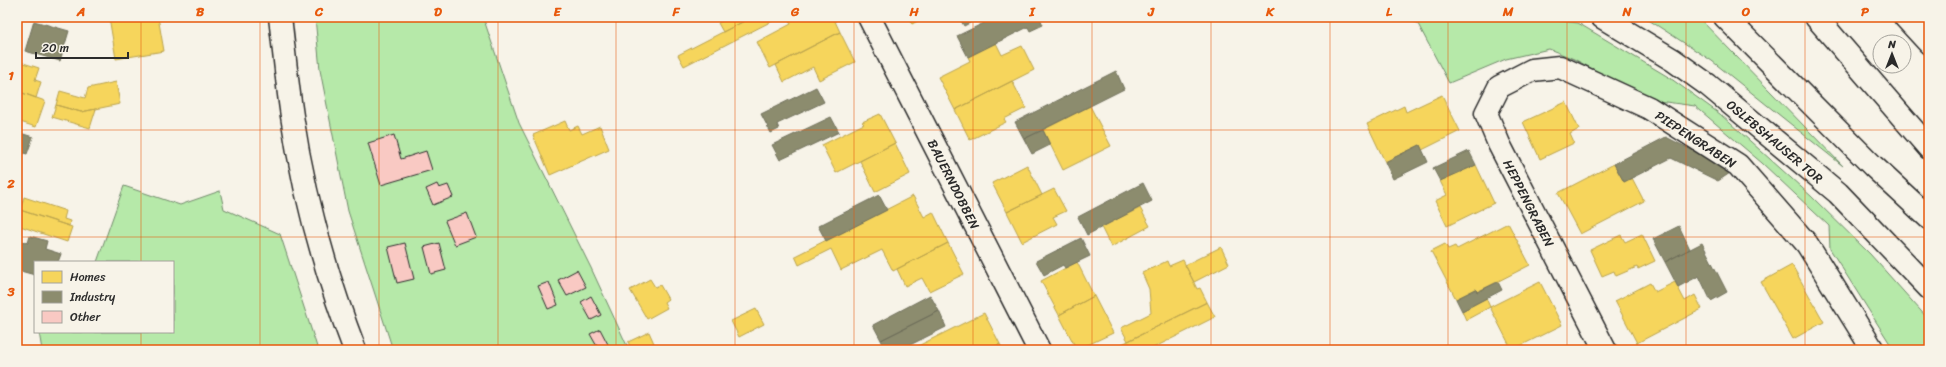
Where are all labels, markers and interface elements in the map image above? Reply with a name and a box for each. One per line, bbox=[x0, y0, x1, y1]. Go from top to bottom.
text: A bbox=[76, 0, 85, 23]
text: B bbox=[196, 0, 205, 23]
text: C bbox=[314, 0, 324, 23]
text: D bbox=[434, 0, 442, 23]
text: E bbox=[553, 0, 562, 23]
text: F bbox=[671, 0, 680, 23]
text: G bbox=[790, 0, 800, 23]
text: H bbox=[908, 0, 919, 23]
text: I bbox=[1028, 0, 1036, 23]
text: J bbox=[1147, 0, 1155, 23]
text: K bbox=[1265, 0, 1275, 23]
text: L bbox=[1386, 0, 1393, 23]
text: M bbox=[1502, 0, 1514, 23]
text: N bbox=[1621, 0, 1632, 23]
text: O bbox=[1741, 0, 1751, 23]
text: P bbox=[1861, 0, 1869, 23]
scale bar bbox=[36, 34, 128, 60]
north arrow bbox=[1872, 34, 1912, 74]
text: N bbox=[1887, 35, 1896, 54]
text: 20 m bbox=[42, 37, 69, 59]
text: 1 bbox=[8, 64, 14, 87]
street label: OSLEBSHAUSER TOR bbox=[1721, 94, 1829, 189]
street label: PIEPENGRABEN bbox=[1650, 104, 1741, 174]
street label: BAUERNDOBBEN bbox=[921, 135, 986, 233]
street label: HEPPENGRABEN bbox=[1497, 155, 1561, 251]
text: 2 bbox=[6, 172, 15, 195]
legend bbox=[34, 261, 174, 333]
text: Homes bbox=[70, 266, 106, 288]
text: 3 bbox=[6, 280, 15, 303]
text: Industry bbox=[69, 286, 116, 308]
text: Other bbox=[70, 306, 101, 328]

